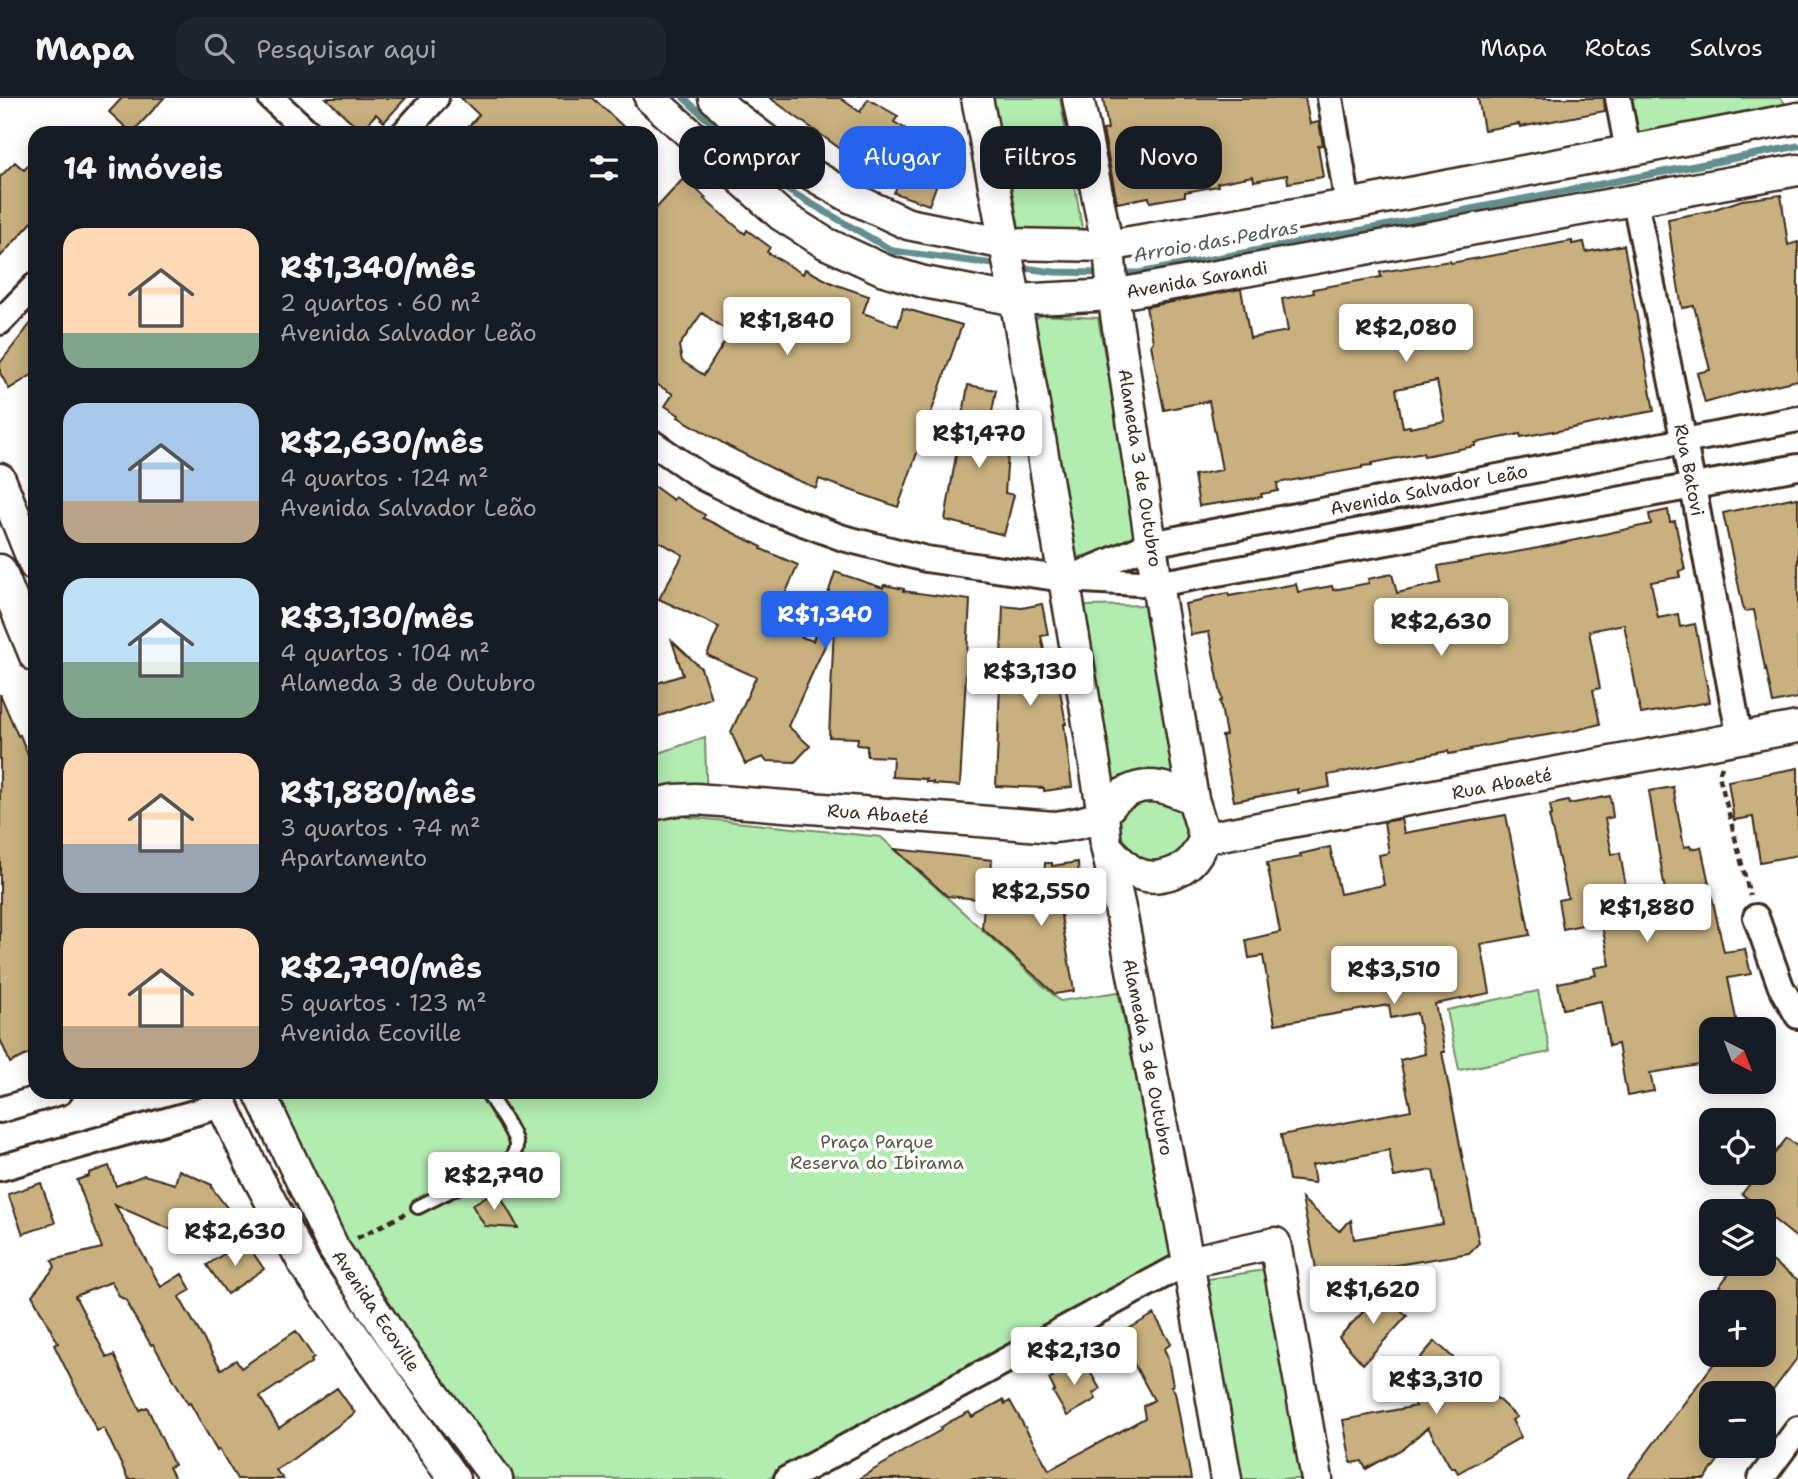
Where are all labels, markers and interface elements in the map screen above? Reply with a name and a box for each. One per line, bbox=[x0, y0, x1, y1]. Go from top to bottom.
search box bbox=[176, 17, 666, 80]
text: Mapa bbox=[35, 26, 134, 71]
icon: search bbox=[200, 29, 238, 67]
text: Pesquisar aqui bbox=[256, 31, 437, 66]
text: Mapa bbox=[1480, 32, 1547, 64]
text: Rotas bbox=[1585, 32, 1652, 64]
text: Salvos bbox=[1690, 32, 1763, 64]
chip: Comprar bbox=[679, 126, 825, 189]
chip: Alugar bbox=[839, 126, 966, 189]
chip: Filtros bbox=[980, 126, 1101, 189]
chip: Novo bbox=[1115, 126, 1222, 189]
text: 14 imóveis bbox=[63, 148, 223, 189]
icon: filters bbox=[585, 149, 623, 187]
water label: Arroio das Pedras bbox=[1131, 214, 1301, 268]
text: R$1,340/mês bbox=[280, 247, 476, 288]
icon: home bbox=[119, 256, 203, 340]
street label: Avenida Sarandi bbox=[1124, 256, 1270, 304]
text: 2 quartos · 60 m² bbox=[280, 288, 481, 318]
pin: R$1,840 bbox=[722, 298, 852, 357]
pin: R$2,080 bbox=[1341, 304, 1471, 364]
text: R$1,840 bbox=[739, 305, 835, 335]
text: R$2,080 bbox=[1355, 312, 1457, 342]
text: Avenida Salvador Leão bbox=[280, 318, 537, 348]
street label: Alameda 3 de Outubro bbox=[1112, 367, 1168, 569]
pin: R$1,470 bbox=[914, 410, 1044, 470]
text: R$1,470 bbox=[932, 418, 1026, 448]
text: R$2,630/mês bbox=[280, 422, 484, 463]
street label: Rua Batovi bbox=[1668, 422, 1710, 518]
icon: home bbox=[119, 431, 203, 515]
street label: Avenida Salvador Leão bbox=[1328, 459, 1530, 521]
text: 4 quartos · 124 m² bbox=[280, 463, 488, 493]
text: Avenida Salvador Leão bbox=[280, 493, 537, 523]
pin: R$1,340 bbox=[760, 592, 890, 651]
text: R$3,130/mês bbox=[280, 597, 474, 638]
pin: R$2,630 bbox=[1376, 598, 1506, 658]
text: R$1,340 bbox=[777, 599, 873, 629]
icon: home bbox=[119, 606, 203, 690]
text: R$2,630 bbox=[1390, 606, 1492, 636]
text: 4 quartos · 104 m² bbox=[280, 638, 490, 668]
pin: R$3,130 bbox=[965, 648, 1095, 708]
text: R$3,130 bbox=[983, 656, 1077, 686]
text: Alameda 3 de Outubro bbox=[280, 668, 536, 698]
street label: Rua Abaeté bbox=[1450, 763, 1554, 805]
text: R$1,880/mês bbox=[280, 772, 476, 813]
icon: home bbox=[119, 781, 203, 865]
street label: Rua Abaeté bbox=[826, 798, 930, 830]
text: 3 quartos · 74 m² bbox=[280, 813, 481, 843]
text: Apartamento bbox=[280, 843, 427, 873]
pin: R$2,550 bbox=[976, 868, 1106, 928]
text: R$2,550 bbox=[991, 876, 1091, 906]
pin: R$1,880 bbox=[1582, 884, 1712, 944]
text: R$1,880 bbox=[1599, 892, 1695, 922]
pin: R$3,510 bbox=[1329, 946, 1459, 1006]
text: R$2,790/mês bbox=[280, 947, 482, 988]
text: R$3,510 bbox=[1347, 954, 1441, 984]
icon: home bbox=[119, 956, 203, 1040]
street label: Alameda 3 de Outubro bbox=[1117, 956, 1179, 1158]
text: 5 quartos · 123 m² bbox=[280, 988, 487, 1018]
north arrow bbox=[1699, 1017, 1776, 1094]
map controls bbox=[1699, 1017, 1776, 1458]
text: Avenida Ecoville bbox=[280, 1018, 462, 1048]
button: locate bbox=[1699, 1108, 1776, 1185]
park label: Praça Parque Reserva do Ibirama bbox=[790, 1130, 964, 1175]
pin: R$2,790 bbox=[429, 1152, 559, 1212]
text: R$2,790 bbox=[444, 1160, 544, 1190]
button: layers bbox=[1699, 1199, 1776, 1276]
pin: R$2,630 bbox=[170, 1208, 300, 1268]
text: R$2,630 bbox=[184, 1216, 286, 1246]
street label: Avenida Ecoville bbox=[326, 1245, 426, 1377]
pin: R$1,620 bbox=[1308, 1266, 1438, 1326]
text: R$1,620 bbox=[1326, 1274, 1420, 1304]
button: + bbox=[1699, 1290, 1776, 1367]
pin: R$2,130 bbox=[1009, 1328, 1139, 1387]
text: R$2,130 bbox=[1027, 1335, 1121, 1365]
pin: R$3,310 bbox=[1371, 1356, 1501, 1416]
text: R$3,310 bbox=[1389, 1364, 1483, 1394]
button: − bbox=[1699, 1381, 1776, 1458]

